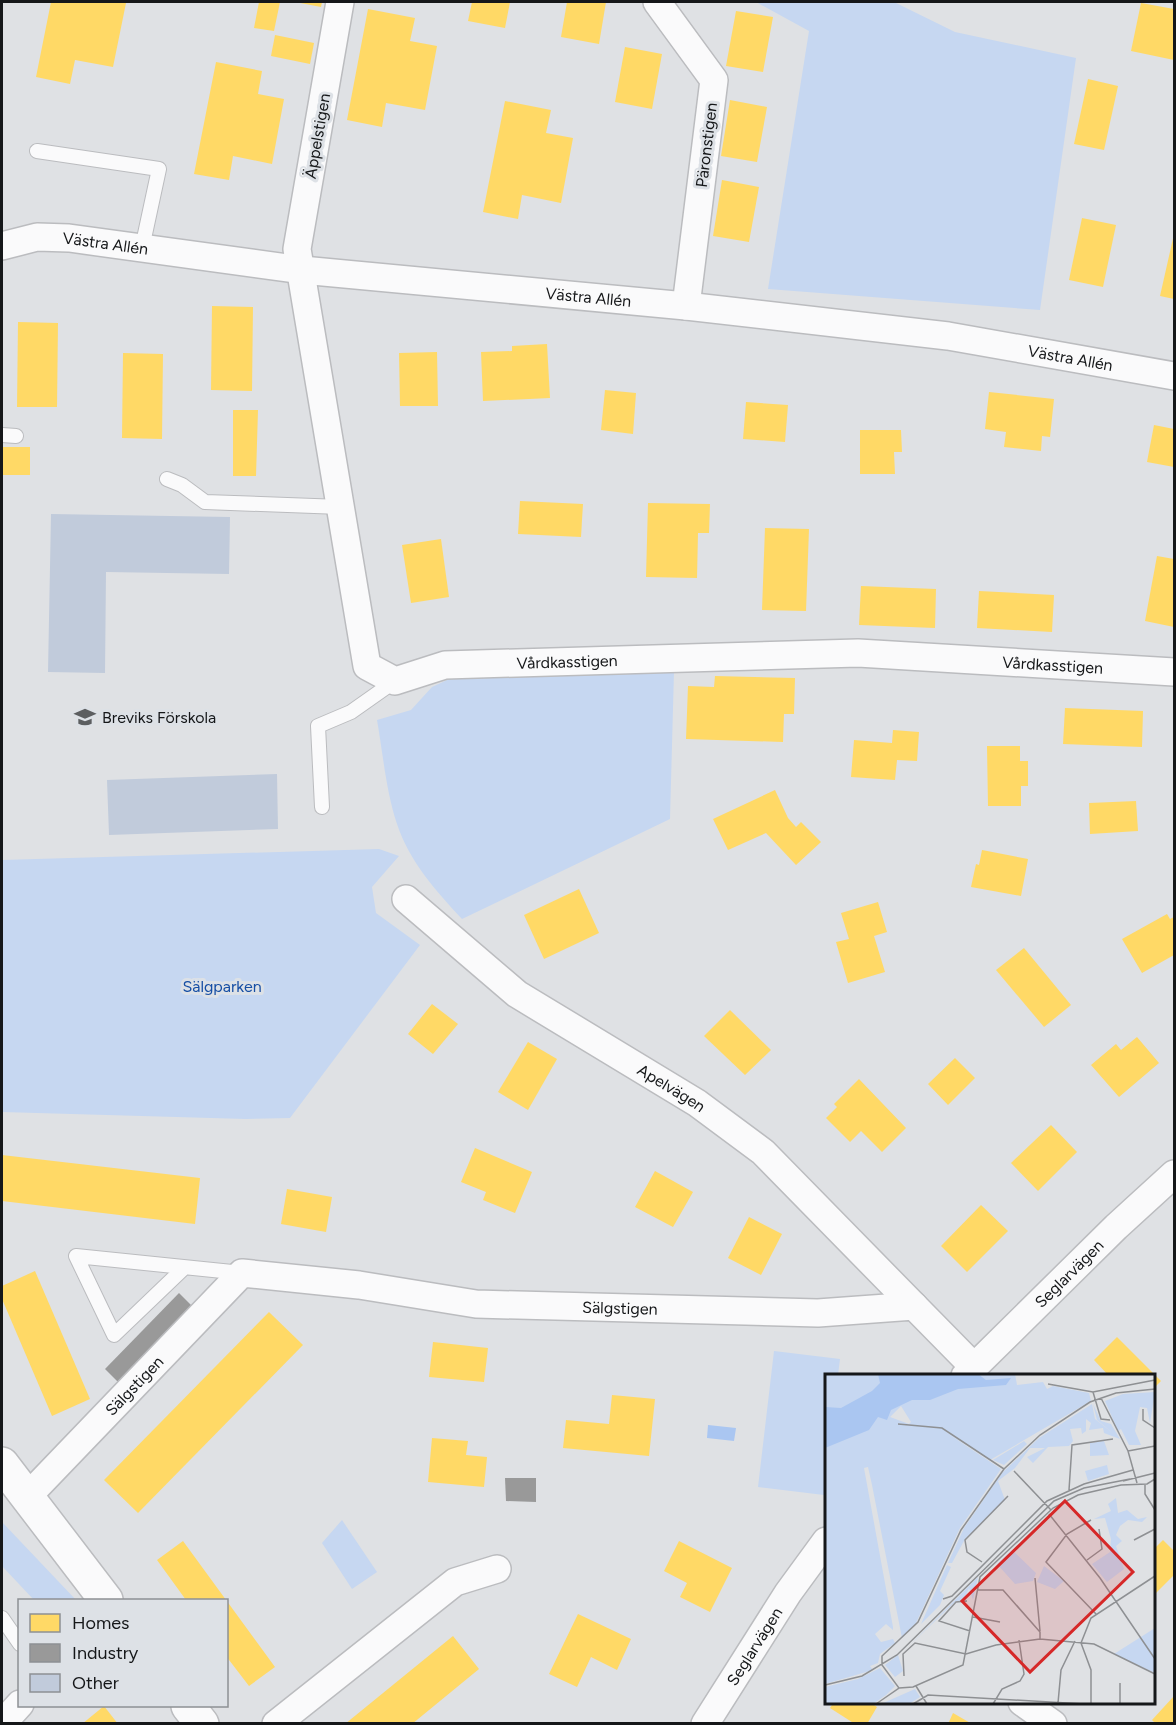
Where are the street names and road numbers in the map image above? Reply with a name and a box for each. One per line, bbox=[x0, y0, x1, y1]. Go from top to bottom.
street label: Äppelstigen bbox=[301, 92, 334, 180]
street label: Päronstigen bbox=[692, 102, 721, 189]
street label: Västra Allén bbox=[63, 229, 149, 259]
street label: Västra Allén bbox=[545, 284, 632, 311]
street label: Västra Allén bbox=[1026, 341, 1114, 375]
street label: Vårdkasstigen bbox=[516, 651, 618, 673]
street label: Vårdkasstigen bbox=[1002, 653, 1104, 678]
street label: Apelvägen bbox=[634, 1060, 709, 1116]
street label: Seglarvägen bbox=[1031, 1236, 1108, 1312]
street label: Sälgstigen bbox=[582, 1298, 658, 1319]
street label: Sälgstigen bbox=[101, 1352, 167, 1420]
street label: Seglarvägen bbox=[723, 1604, 786, 1689]

